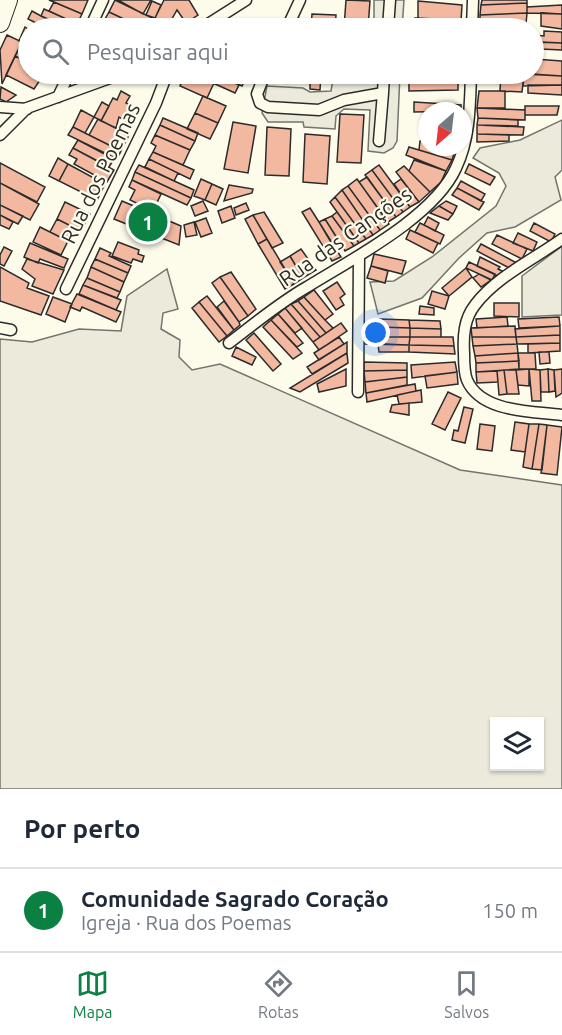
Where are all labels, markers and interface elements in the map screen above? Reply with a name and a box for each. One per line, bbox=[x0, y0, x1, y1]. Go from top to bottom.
search box bbox=[18, 18, 544, 84]
icon: search bbox=[39, 35, 72, 68]
text: Pesquisar aqui bbox=[87, 39, 229, 64]
street label: Rua dos Poemas bbox=[56, 99, 144, 247]
north arrow bbox=[418, 102, 472, 156]
street label: Rua das Canções bbox=[274, 181, 416, 291]
pin: 1 bbox=[128, 200, 168, 244]
your location bbox=[361, 318, 390, 347]
map controls bbox=[490, 717, 544, 771]
button: layers bbox=[490, 717, 544, 771]
text: Por perto bbox=[24, 814, 140, 843]
text: Comunidade Sagrado Coração bbox=[81, 886, 389, 911]
text: 1 bbox=[38, 899, 49, 922]
text: 150 m bbox=[482, 899, 538, 922]
text: Igreja · Rua dos Poemas bbox=[81, 911, 292, 934]
tab: Mapa bbox=[73, 967, 112, 1021]
tab: Rotas bbox=[258, 967, 299, 1021]
tab: Salvos bbox=[444, 967, 489, 1021]

